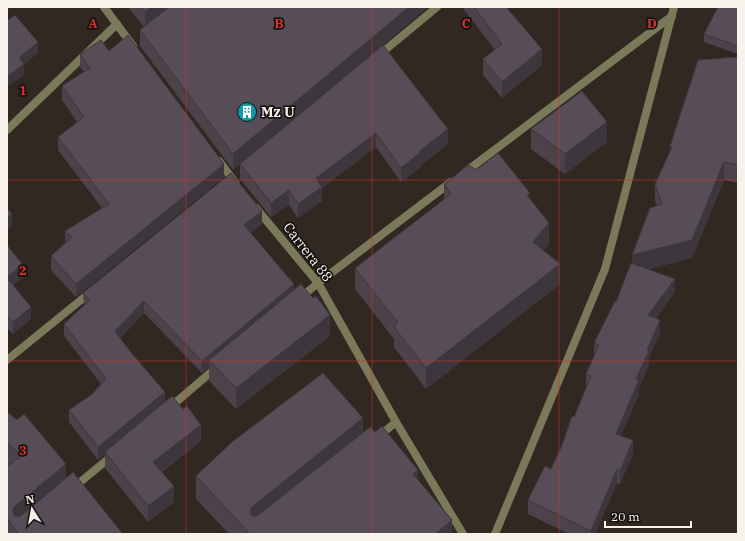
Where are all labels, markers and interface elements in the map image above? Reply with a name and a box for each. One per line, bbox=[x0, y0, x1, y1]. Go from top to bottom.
text: A bbox=[88, 15, 98, 32]
text: B bbox=[274, 15, 284, 32]
text: C bbox=[462, 15, 471, 32]
text: D bbox=[647, 15, 657, 32]
text: 1 bbox=[19, 82, 27, 99]
building icon: Mz U bbox=[236, 101, 258, 123]
place label: Mz U bbox=[261, 103, 295, 121]
street label: Carrera 88 bbox=[279, 219, 337, 285]
text: 2 bbox=[19, 262, 27, 279]
text: 3 bbox=[19, 442, 27, 459]
north arrow bbox=[12, 489, 52, 529]
text: N bbox=[24, 491, 36, 507]
scale bar bbox=[605, 503, 691, 529]
text: 20 m bbox=[611, 509, 640, 524]

